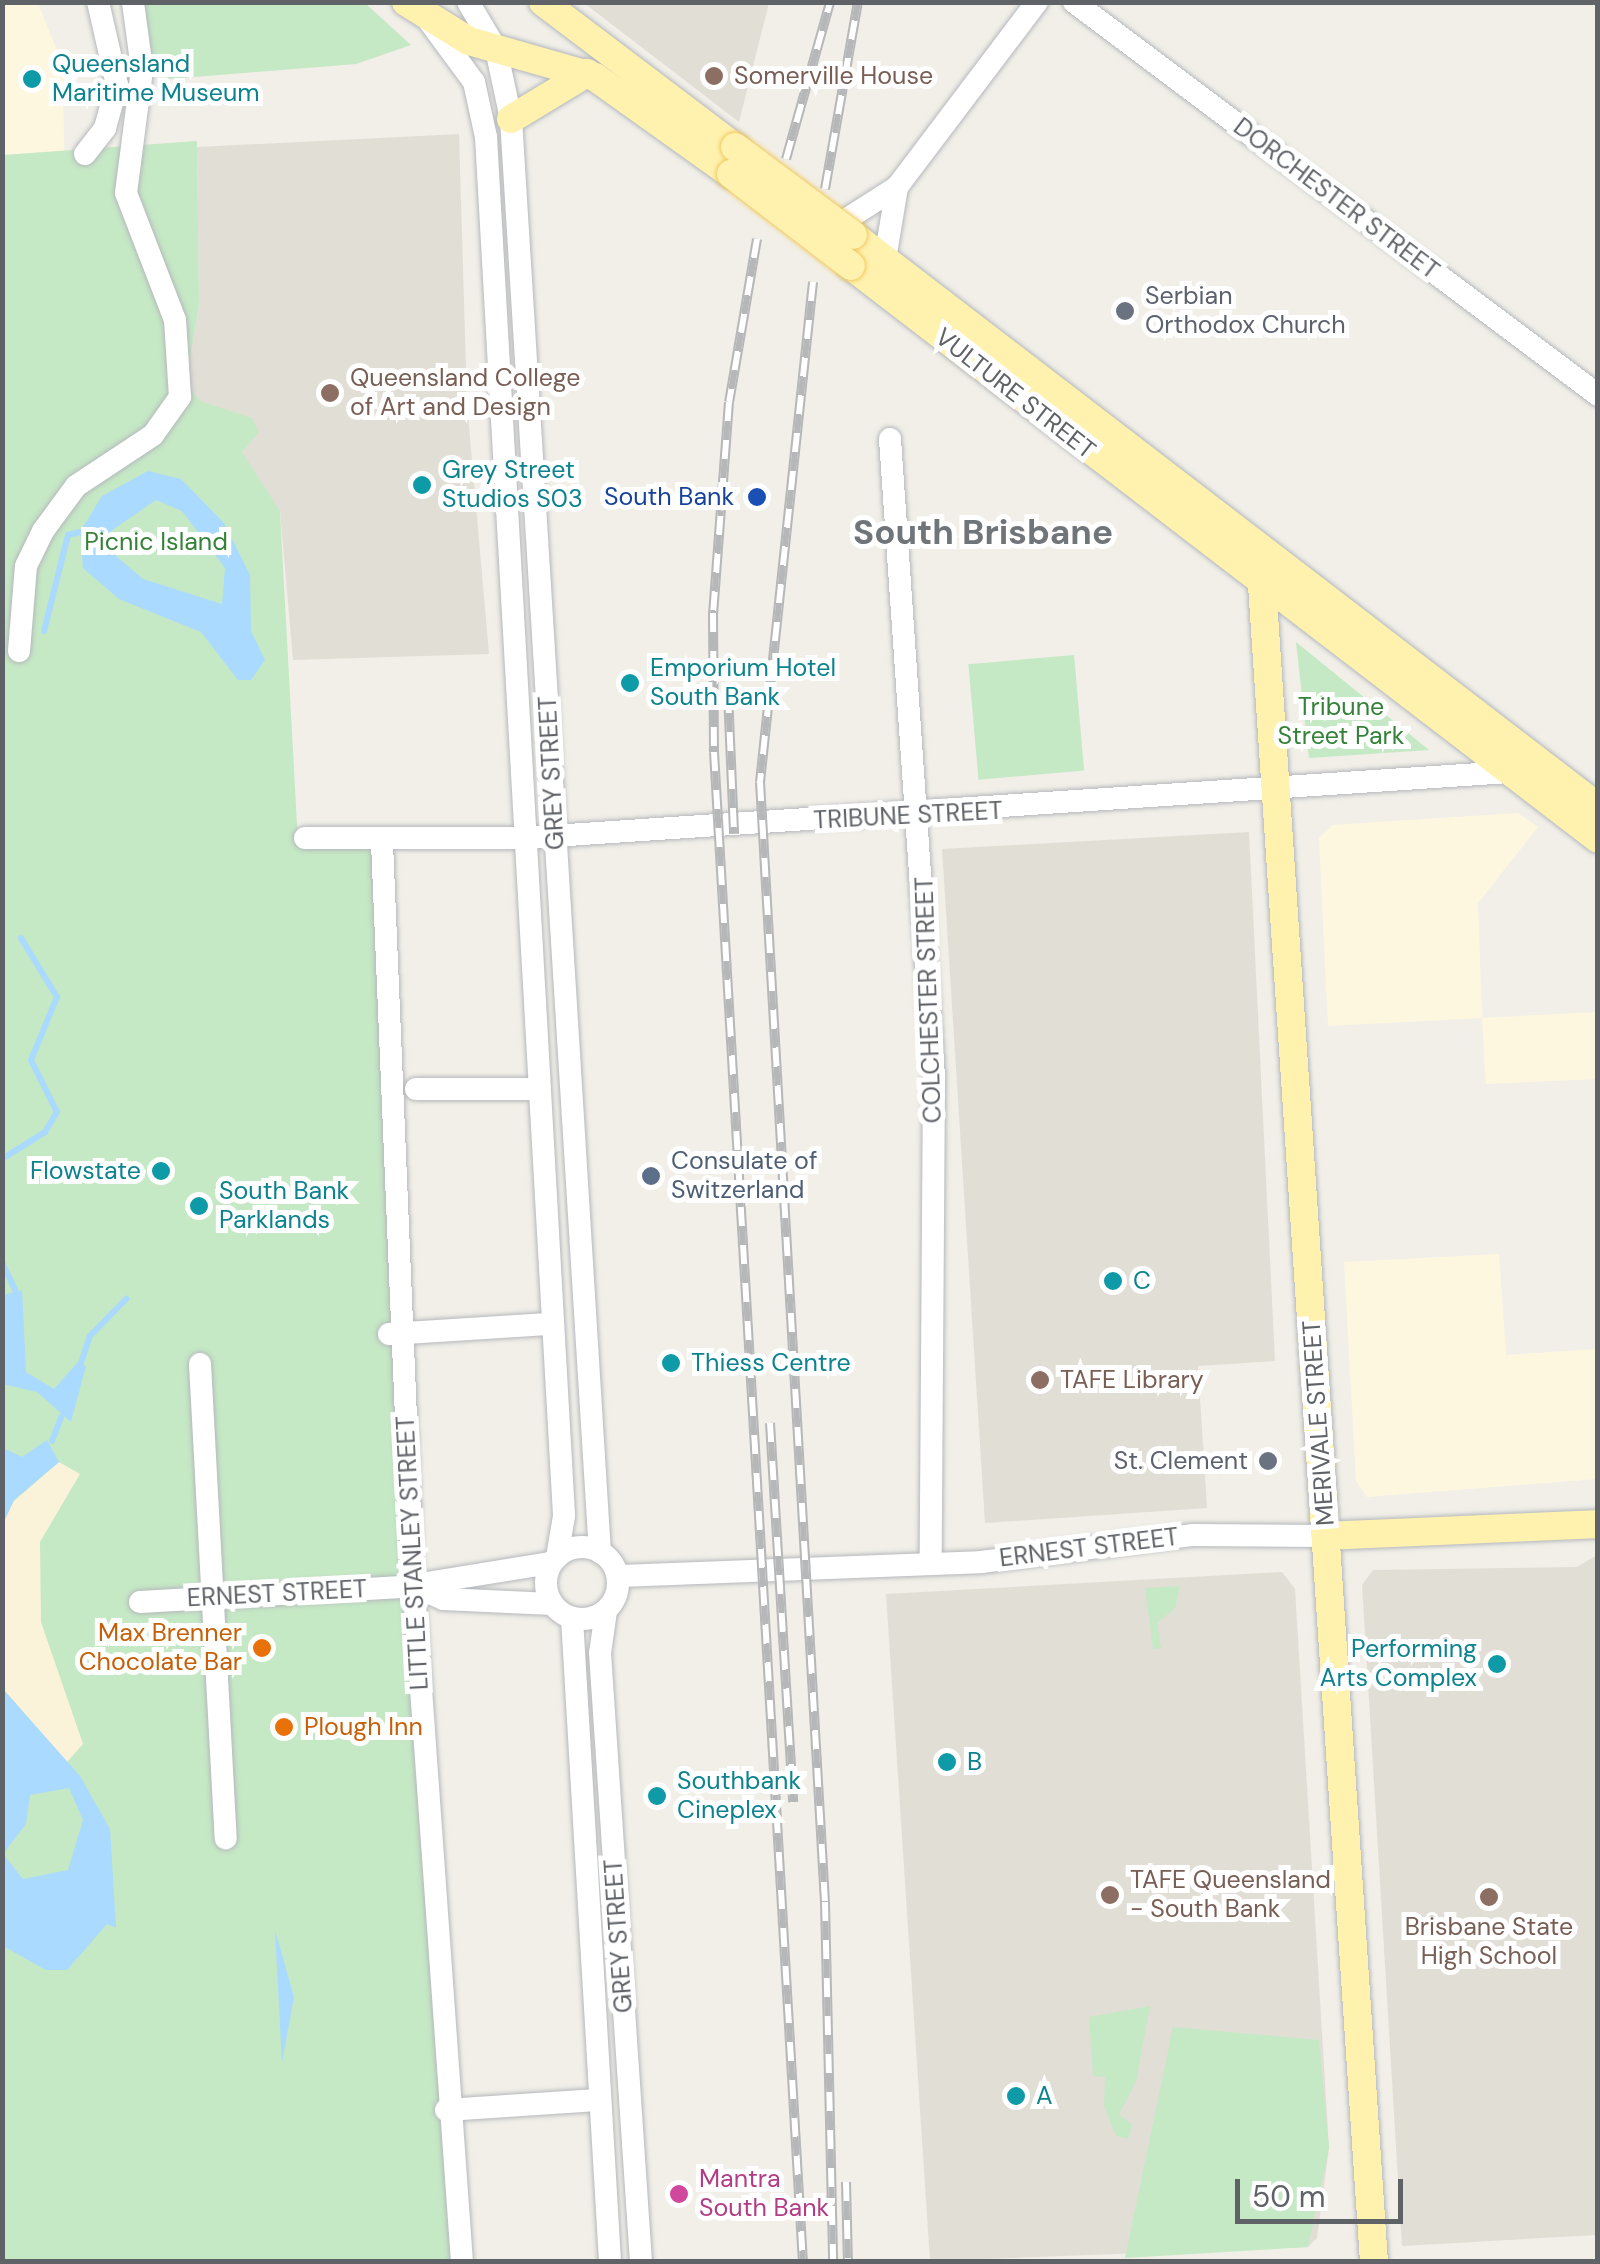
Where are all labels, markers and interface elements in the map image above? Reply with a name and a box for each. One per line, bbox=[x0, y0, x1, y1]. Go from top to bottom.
place label: Queensland Maritime Museum bbox=[52, 50, 259, 109]
place label: Somerville House bbox=[734, 61, 933, 91]
marker: Somerville House bbox=[703, 65, 725, 87]
marker: Queensland Maritime Museum bbox=[21, 68, 43, 90]
street label: DORCHESTER STREET bbox=[1227, 112, 1445, 286]
place label: Serbian Orthodox Church bbox=[1145, 282, 1346, 341]
marker: Serbian Orthodox Church bbox=[1114, 300, 1136, 322]
street label: VULTURE STREET bbox=[929, 322, 1101, 466]
place label: Queensland College of Art and Design bbox=[350, 364, 580, 423]
marker: Queensland College of Art and Design bbox=[319, 382, 341, 404]
place label: Grey Street Studios S03 bbox=[442, 456, 583, 515]
marker: Grey Street Studios S03 bbox=[411, 474, 433, 496]
place label: South Bank bbox=[604, 482, 734, 512]
marker: South Bank bbox=[744, 484, 770, 510]
district label: South Brisbane bbox=[853, 511, 1113, 553]
park label: Picnic Island bbox=[84, 527, 228, 557]
place label: Emporium Hotel South Bank bbox=[650, 654, 836, 713]
marker: Emporium Hotel South Bank bbox=[619, 672, 641, 694]
park label: Tribune Street Park bbox=[1278, 693, 1404, 752]
street label: GREY STREET bbox=[533, 695, 571, 851]
street label: TRIBUNE STREET bbox=[813, 796, 1003, 836]
street label: COLCHESTER STREET bbox=[910, 876, 948, 1124]
place label: Consulate of Switzerland bbox=[671, 1147, 817, 1206]
place label: Flowstate bbox=[30, 1156, 141, 1186]
marker: Flowstate bbox=[150, 1160, 172, 1182]
marker: Consulate of Switzerland bbox=[640, 1165, 662, 1187]
place label: South Bank Parklands bbox=[219, 1177, 349, 1236]
marker: South Bank Parklands bbox=[188, 1195, 210, 1217]
place label: C bbox=[1133, 1266, 1151, 1296]
marker: C bbox=[1102, 1270, 1124, 1292]
street label: MERIVALE STREET bbox=[1297, 1319, 1341, 1527]
place label: Thiess Centre bbox=[691, 1348, 851, 1378]
marker: Thiess Centre bbox=[660, 1352, 682, 1374]
place label: TAFE Library bbox=[1060, 1365, 1204, 1395]
marker: TAFE Library bbox=[1029, 1369, 1051, 1391]
street label: LITTLE STANLEY STREET bbox=[391, 1415, 435, 1691]
place label: St. Clement bbox=[1114, 1446, 1248, 1476]
marker: St. Clement bbox=[1257, 1450, 1279, 1472]
street label: ERNEST STREET bbox=[998, 1522, 1180, 1574]
street label: ERNEST STREET bbox=[186, 1574, 368, 1614]
place label: Max Brenner Chocolate Bar bbox=[79, 1619, 242, 1678]
place label: Performing Arts Complex bbox=[1320, 1635, 1477, 1694]
marker: Max Brenner Chocolate Bar bbox=[251, 1637, 273, 1659]
marker: Performing Arts Complex bbox=[1486, 1653, 1508, 1675]
place label: Plough Inn bbox=[304, 1712, 423, 1742]
marker: Plough Inn bbox=[273, 1716, 295, 1738]
place label: B bbox=[967, 1747, 982, 1777]
marker: B bbox=[936, 1751, 958, 1773]
place label: Southbank Cineplex bbox=[677, 1767, 801, 1826]
marker: Southbank Cineplex bbox=[646, 1785, 668, 1807]
street label: GREY STREET bbox=[599, 1858, 639, 2014]
place label: TAFE Queensland - South Bank bbox=[1130, 1866, 1331, 1925]
marker: TAFE Queensland - South Bank bbox=[1099, 1884, 1121, 1906]
marker: Brisbane State High School bbox=[1478, 1886, 1500, 1908]
place label: Brisbane State High School bbox=[1405, 1913, 1573, 1972]
place label: A bbox=[1036, 2081, 1053, 2111]
marker: A bbox=[1005, 2085, 1027, 2107]
scale bar bbox=[1240, 2159, 1408, 2221]
place label: Mantra South Bank bbox=[699, 2165, 829, 2224]
text: 50 m bbox=[1252, 2177, 1326, 2216]
marker: Mantra South Bank bbox=[668, 2183, 690, 2205]

